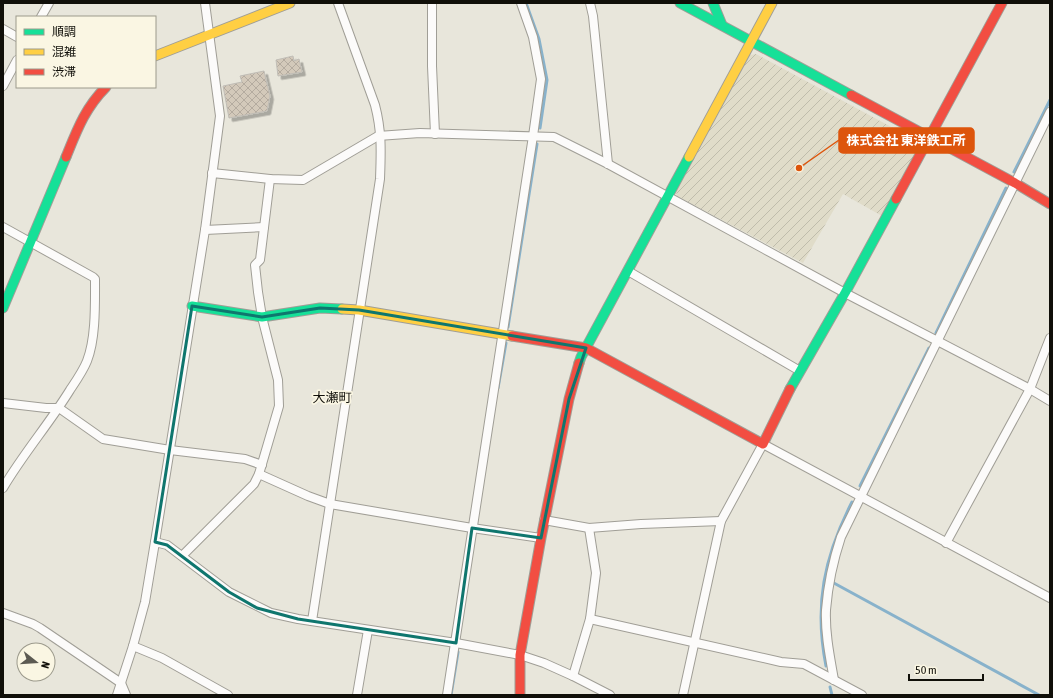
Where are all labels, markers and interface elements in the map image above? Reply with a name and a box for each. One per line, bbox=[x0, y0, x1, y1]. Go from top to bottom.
legend bbox=[16, 16, 156, 88]
text: 順調 bbox=[52, 25, 76, 39]
text: 混雑 bbox=[52, 45, 76, 59]
text: 渋滞 bbox=[52, 65, 76, 79]
callout: 株式会社 東洋鉄工所 bbox=[839, 128, 974, 153]
text: 株式会社 東洋鉄工所 bbox=[847, 133, 965, 148]
district label: 大瀬町 bbox=[312, 390, 352, 405]
north arrow bbox=[16, 642, 56, 682]
scale bar bbox=[909, 656, 983, 682]
text: N bbox=[39, 660, 52, 670]
text: 50 m bbox=[915, 663, 937, 677]

